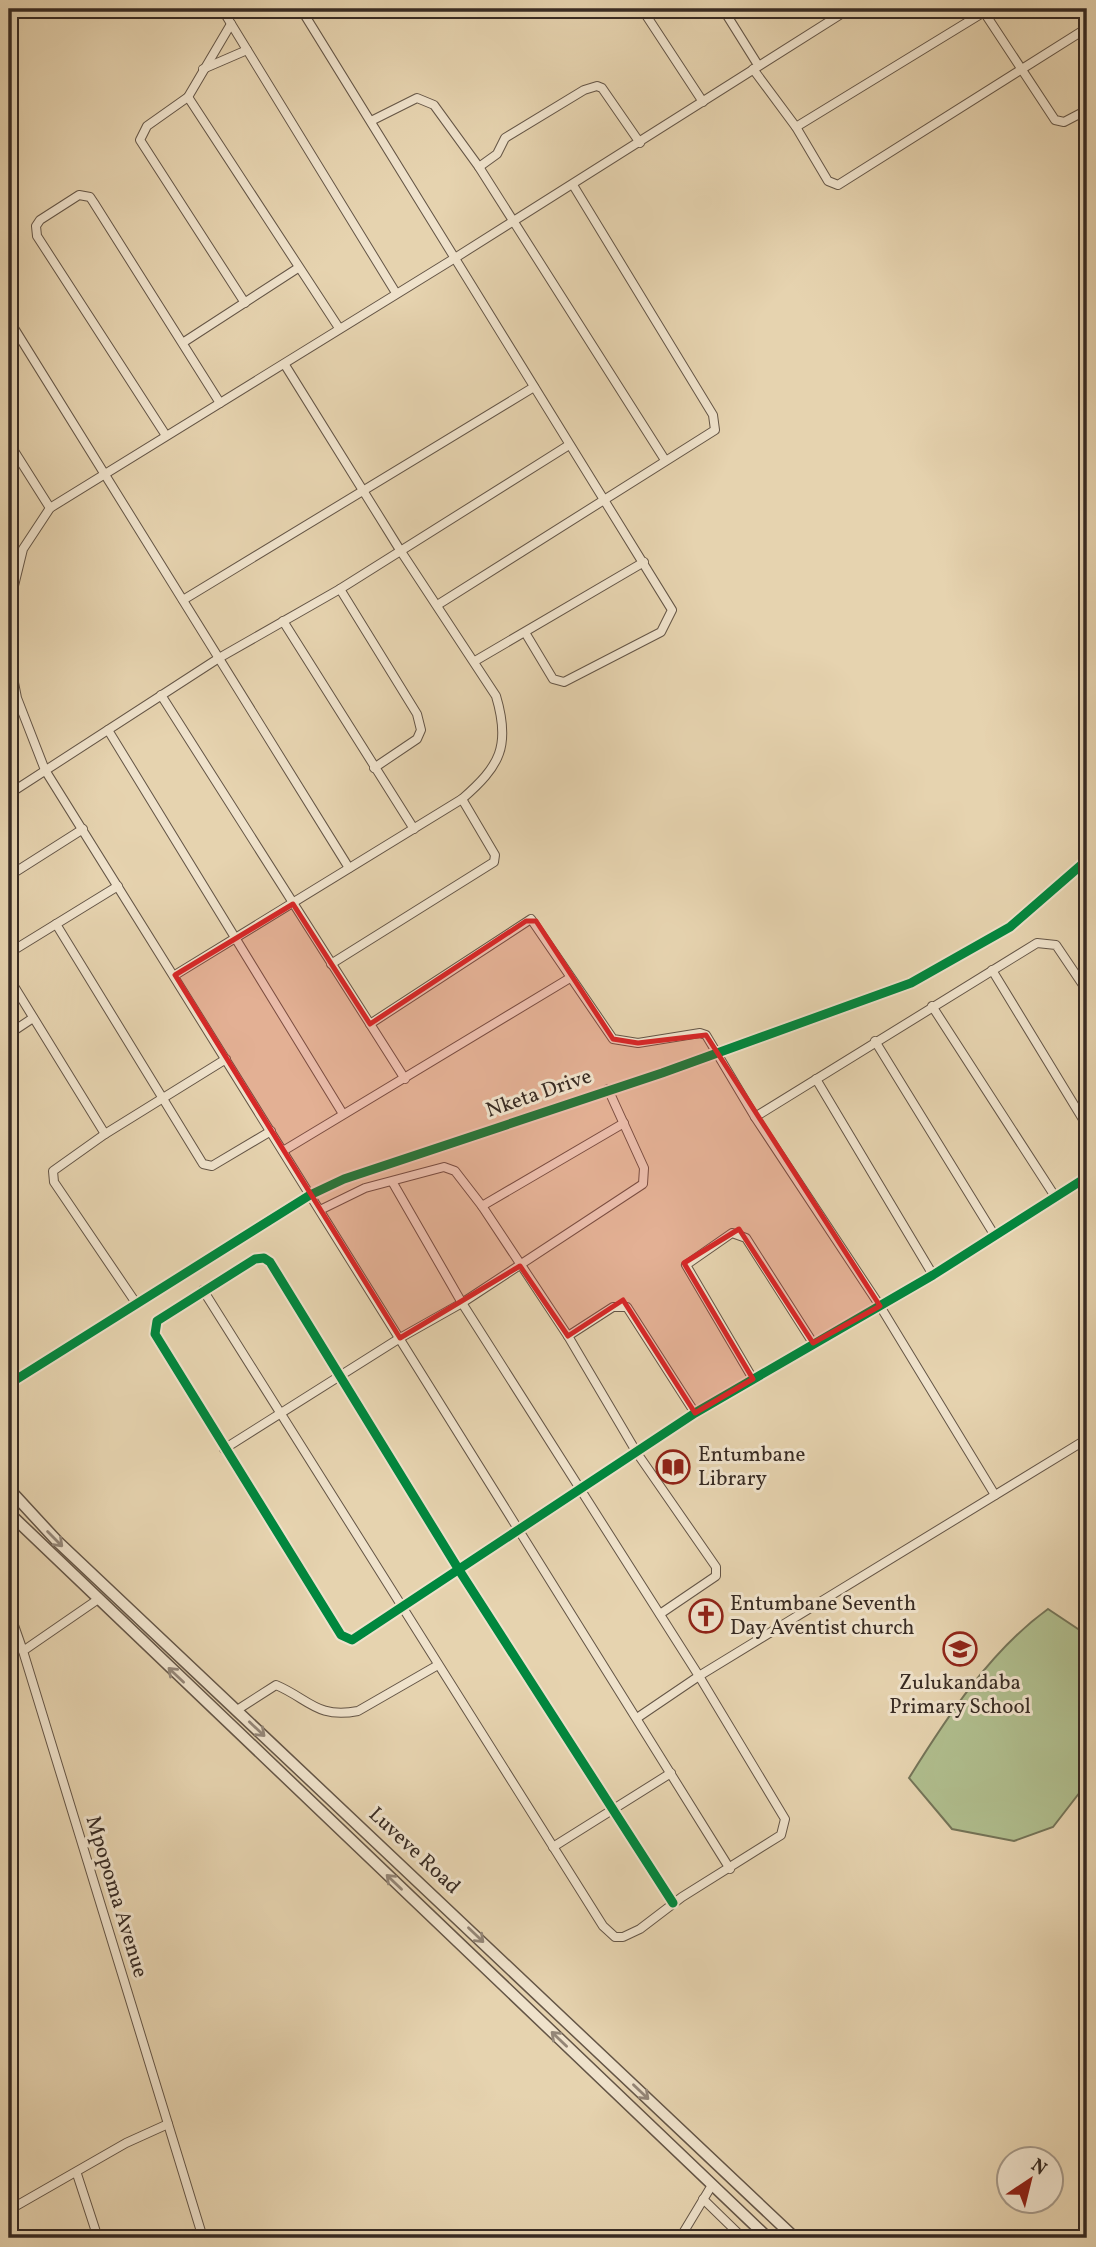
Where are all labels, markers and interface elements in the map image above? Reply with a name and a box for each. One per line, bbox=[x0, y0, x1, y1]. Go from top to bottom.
street label: Nketa Drive bbox=[482, 1062, 596, 1126]
place label: Entumbane Library bbox=[698, 1441, 805, 1494]
library icon: Entumbane Library bbox=[654, 1448, 692, 1486]
one-way arrow bbox=[47, 1531, 64, 1548]
place label: Entumbane Seventh Day Aventist church bbox=[730, 1590, 916, 1643]
church icon: Entumbane Seventh Day Aventist church bbox=[687, 1597, 725, 1635]
school or university icon: Zulukandaba Primary School bbox=[941, 1630, 979, 1668]
one-way arrow bbox=[168, 1667, 185, 1684]
place label: Zulukandaba Primary School bbox=[889, 1669, 1031, 1722]
one-way arrow bbox=[248, 1720, 265, 1737]
street label: Luveve Road bbox=[362, 1801, 466, 1901]
street label: Mpopoma Avenue bbox=[78, 1812, 154, 1982]
one-way arrow bbox=[386, 1874, 403, 1891]
one-way arrow bbox=[467, 1927, 485, 1943]
one-way arrow bbox=[551, 2031, 568, 2048]
one-way arrow bbox=[632, 2083, 649, 2100]
north arrow bbox=[995, 2146, 1064, 2216]
text: N bbox=[1025, 2153, 1052, 2182]

